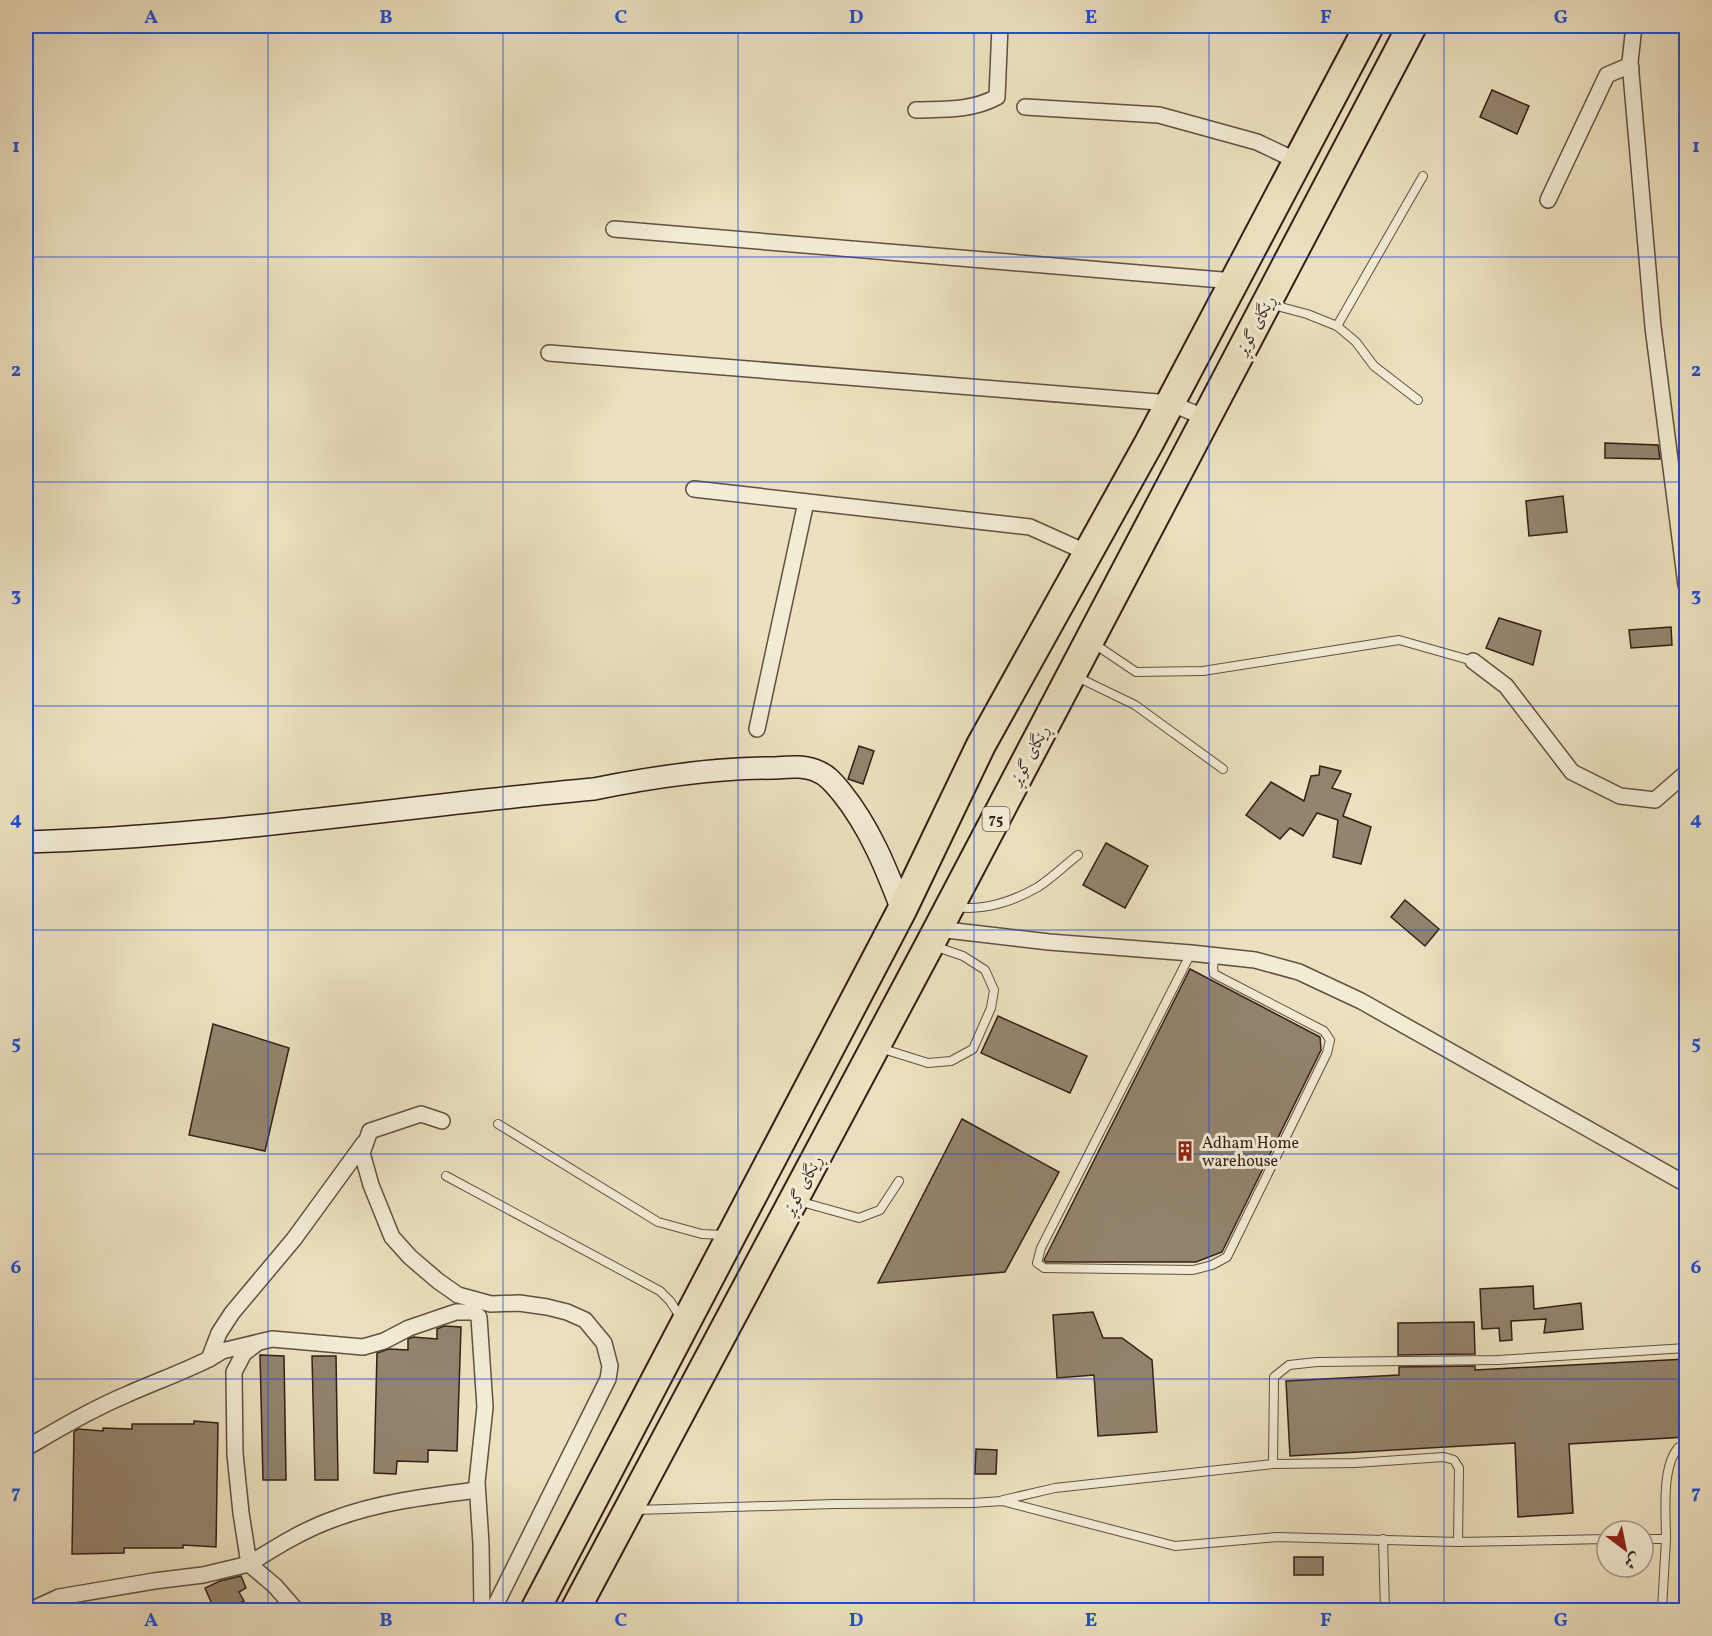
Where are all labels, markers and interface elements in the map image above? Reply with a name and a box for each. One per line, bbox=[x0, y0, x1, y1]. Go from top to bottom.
text: A bbox=[144, 4, 158, 32]
text: B bbox=[379, 4, 393, 32]
text: C bbox=[615, 4, 628, 32]
text: D bbox=[849, 4, 863, 32]
text: E bbox=[1085, 4, 1097, 32]
text: F bbox=[1320, 4, 1332, 32]
text: G bbox=[1554, 4, 1568, 32]
text: 1 bbox=[12, 133, 20, 161]
text: 1 bbox=[1692, 133, 1700, 161]
street label: ڕێگای گوێڕ bbox=[1230, 292, 1284, 363]
text: 2 bbox=[11, 357, 21, 385]
text: 2 bbox=[1691, 357, 1701, 385]
text: 3 bbox=[11, 582, 21, 610]
text: 3 bbox=[1691, 582, 1701, 610]
street label: ڕێگای گوێڕ bbox=[1004, 722, 1058, 793]
text: 4 bbox=[10, 806, 22, 834]
text: 4 bbox=[1690, 806, 1702, 834]
road number: 75 bbox=[982, 807, 1010, 831]
text: 5 bbox=[11, 1030, 21, 1058]
text: 5 bbox=[1691, 1030, 1701, 1058]
place label: Adham Home warehouse bbox=[1202, 1133, 1299, 1173]
building icon: Adham Home warehouse bbox=[1173, 1139, 1197, 1163]
street label: ڕێگای گوێڕ bbox=[777, 1152, 831, 1223]
text: 6 bbox=[11, 1254, 22, 1282]
text: 6 bbox=[1691, 1254, 1702, 1282]
text: 7 bbox=[11, 1479, 21, 1507]
text: 7 bbox=[1691, 1479, 1701, 1507]
north arrow bbox=[1595, 1519, 1655, 1579]
text: ش bbox=[1619, 1546, 1644, 1574]
text: A bbox=[144, 1607, 158, 1635]
text: B bbox=[379, 1607, 393, 1635]
text: C bbox=[615, 1607, 628, 1635]
text: D bbox=[849, 1607, 863, 1635]
text: E bbox=[1085, 1607, 1097, 1635]
text: F bbox=[1320, 1607, 1332, 1635]
text: G bbox=[1554, 1607, 1568, 1635]

